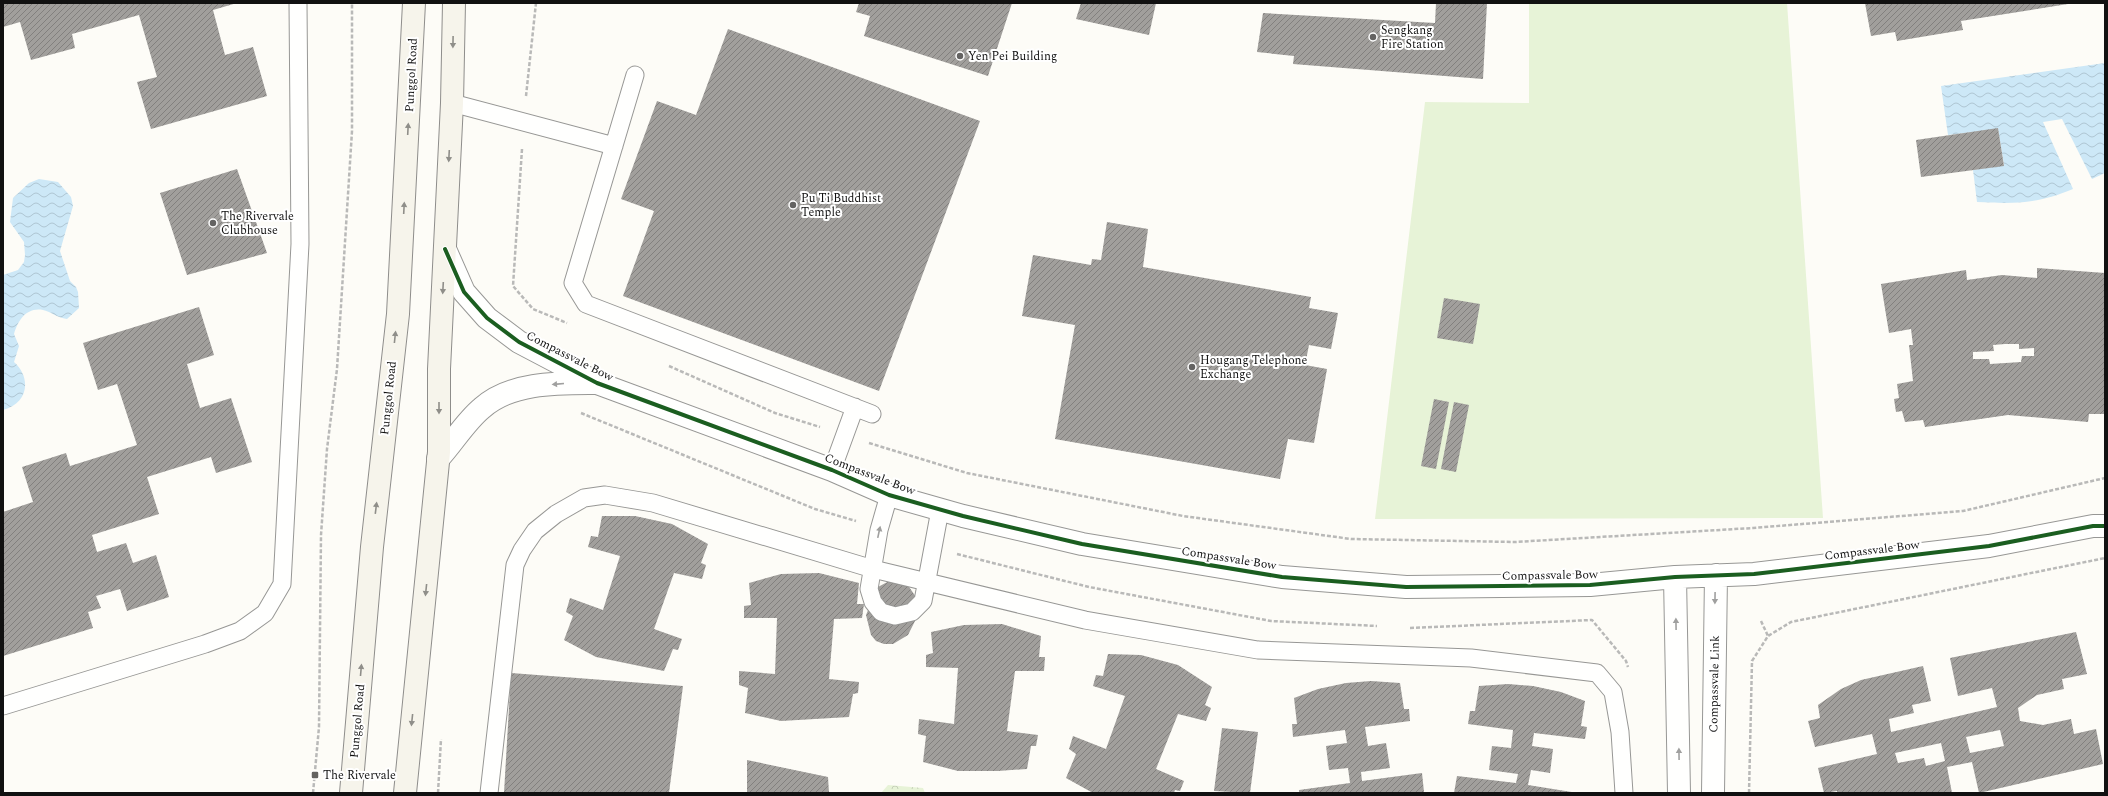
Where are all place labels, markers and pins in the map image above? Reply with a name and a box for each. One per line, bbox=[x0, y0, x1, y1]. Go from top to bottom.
place label: Sengkang Fire Station bbox=[1381, 21, 1444, 54]
marker: Sengkang Fire Station bbox=[1368, 32, 1378, 42]
place label: Yen Pei Building bbox=[968, 47, 1057, 66]
marker: Yen Pei Building bbox=[955, 51, 965, 61]
place label: Pu Ti Buddhist Temple bbox=[801, 189, 881, 222]
marker: Pu Ti Buddhist Temple bbox=[788, 200, 798, 210]
place label: The Rivervale Clubhouse bbox=[221, 207, 294, 240]
marker: The Rivervale Clubhouse bbox=[208, 218, 218, 228]
place label: Hougang Telephone Exchange bbox=[1200, 351, 1308, 384]
marker: Hougang Telephone Exchange bbox=[1187, 362, 1197, 372]
place label: The Rivervale bbox=[323, 766, 396, 785]
marker: The Rivervale bbox=[310, 770, 320, 780]

